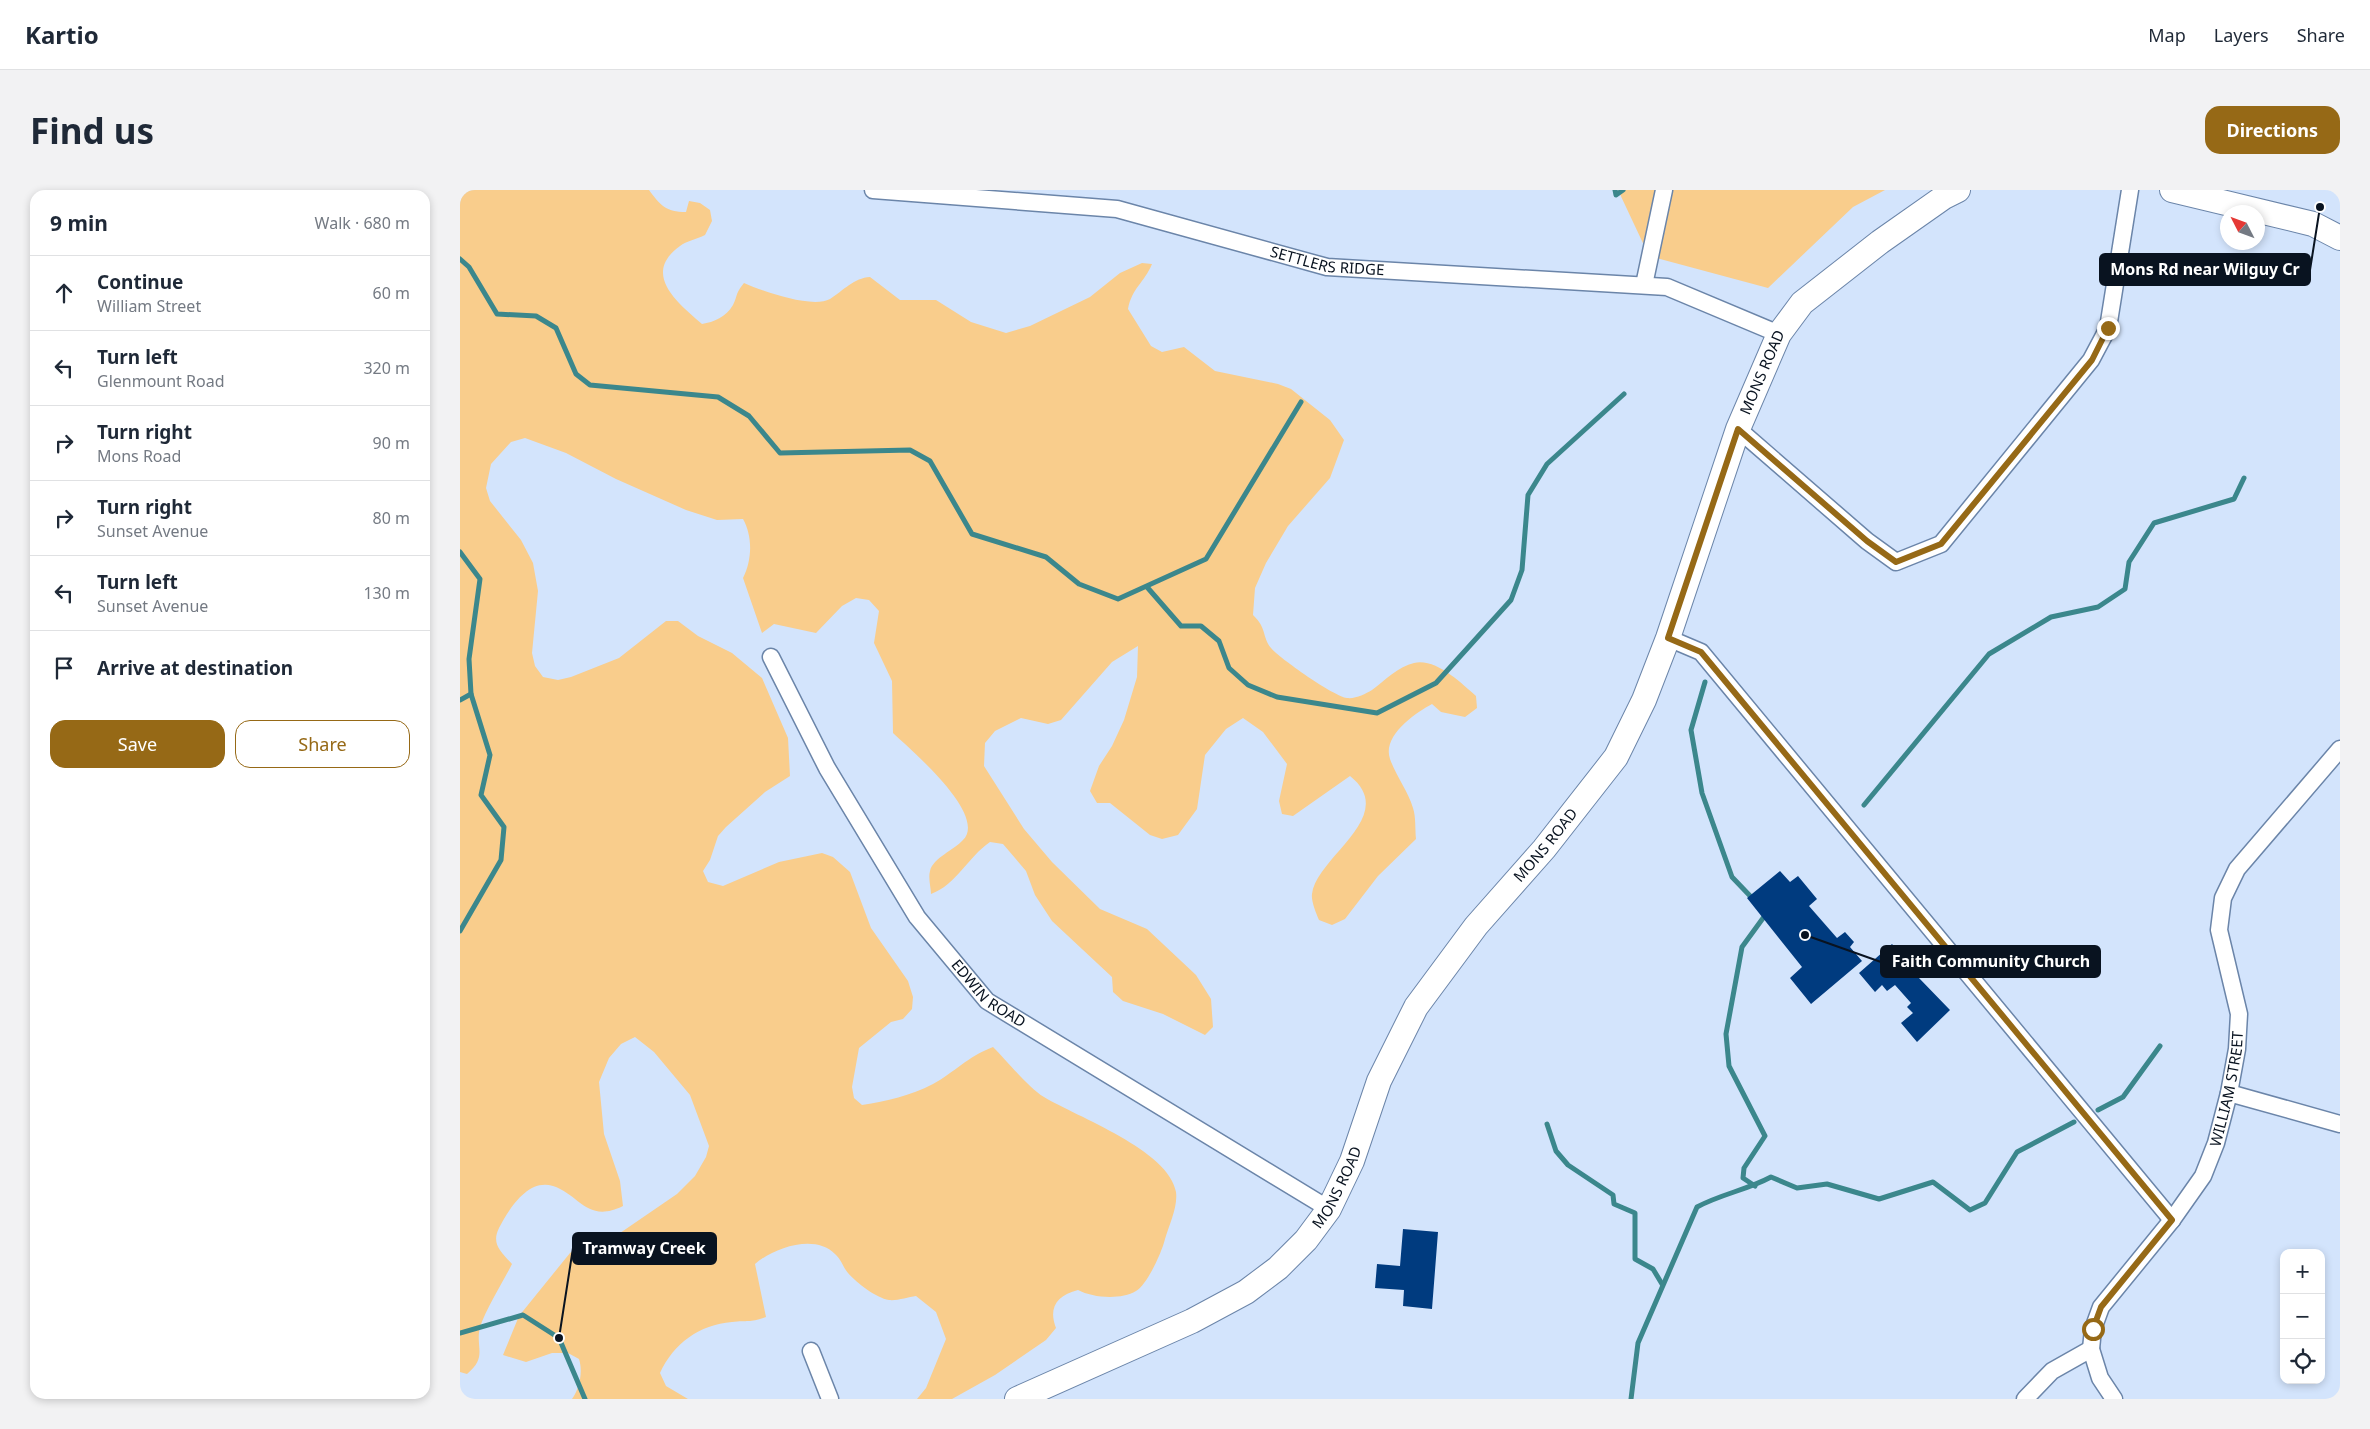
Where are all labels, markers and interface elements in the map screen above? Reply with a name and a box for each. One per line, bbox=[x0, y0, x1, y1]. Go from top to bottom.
text: Kartio bbox=[25, 18, 99, 51]
text: Map bbox=[2148, 23, 2186, 47]
text: Layers bbox=[2214, 23, 2269, 47]
text: Share bbox=[2297, 23, 2345, 47]
button: Directions bbox=[2205, 106, 2340, 154]
text: Find us bbox=[30, 107, 154, 154]
north arrow bbox=[2220, 205, 2265, 250]
text: 9 min bbox=[50, 209, 108, 237]
text: Walk · 680 m bbox=[315, 212, 410, 234]
street label: SETTLERS RIDGE bbox=[1268, 241, 1385, 279]
callout: Mons Rd near Wilguy Cr bbox=[2100, 254, 2310, 285]
text: Mons Rd near Wilguy Cr bbox=[2110, 258, 2300, 280]
text: Continue bbox=[97, 269, 183, 295]
icon: ahead bbox=[50, 279, 78, 307]
text: 60 m bbox=[373, 282, 410, 304]
text: William Street bbox=[97, 295, 201, 317]
route end bbox=[2097, 317, 2120, 340]
street label: MONS ROAD bbox=[1735, 326, 1789, 417]
text: Turn left bbox=[97, 344, 178, 370]
icon: left bbox=[50, 354, 78, 382]
text: 320 m bbox=[363, 357, 410, 379]
text: Glenmount Road bbox=[97, 370, 225, 392]
text: Turn right bbox=[97, 419, 192, 445]
icon: right bbox=[50, 429, 78, 457]
text: 90 m bbox=[373, 432, 410, 454]
text: Mons Road bbox=[97, 445, 181, 467]
text: Turn right bbox=[97, 494, 192, 520]
icon: right bbox=[50, 504, 78, 532]
text: 80 m bbox=[373, 507, 410, 529]
text: Sunset Avenue bbox=[97, 520, 208, 542]
text: Turn left bbox=[97, 569, 178, 595]
icon: left bbox=[50, 579, 78, 607]
text: 130 m bbox=[363, 582, 410, 604]
text: Sunset Avenue bbox=[97, 595, 208, 617]
icon: arrive bbox=[50, 654, 78, 682]
text: Arrive at destination bbox=[97, 655, 293, 681]
button: Save bbox=[50, 720, 225, 768]
button: Share bbox=[235, 720, 410, 768]
street label: MONS ROAD bbox=[1509, 804, 1581, 886]
callout: Faith Community Church bbox=[1881, 946, 2100, 977]
text: Faith Community Church bbox=[1892, 950, 2090, 972]
street label: EDWIN ROAD bbox=[947, 955, 1030, 1031]
street label: WILLIAM STREET bbox=[2204, 1030, 2247, 1149]
street label: MONS ROAD bbox=[1307, 1143, 1365, 1232]
callout: Tramway Creek bbox=[573, 1233, 716, 1264]
text: Tramway Creek bbox=[582, 1237, 706, 1259]
map controls bbox=[2280, 1249, 2325, 1384]
button: + bbox=[2280, 1249, 2325, 1294]
button: − bbox=[2280, 1294, 2325, 1339]
route start bbox=[2082, 1318, 2105, 1341]
button: locate bbox=[2280, 1339, 2325, 1384]

